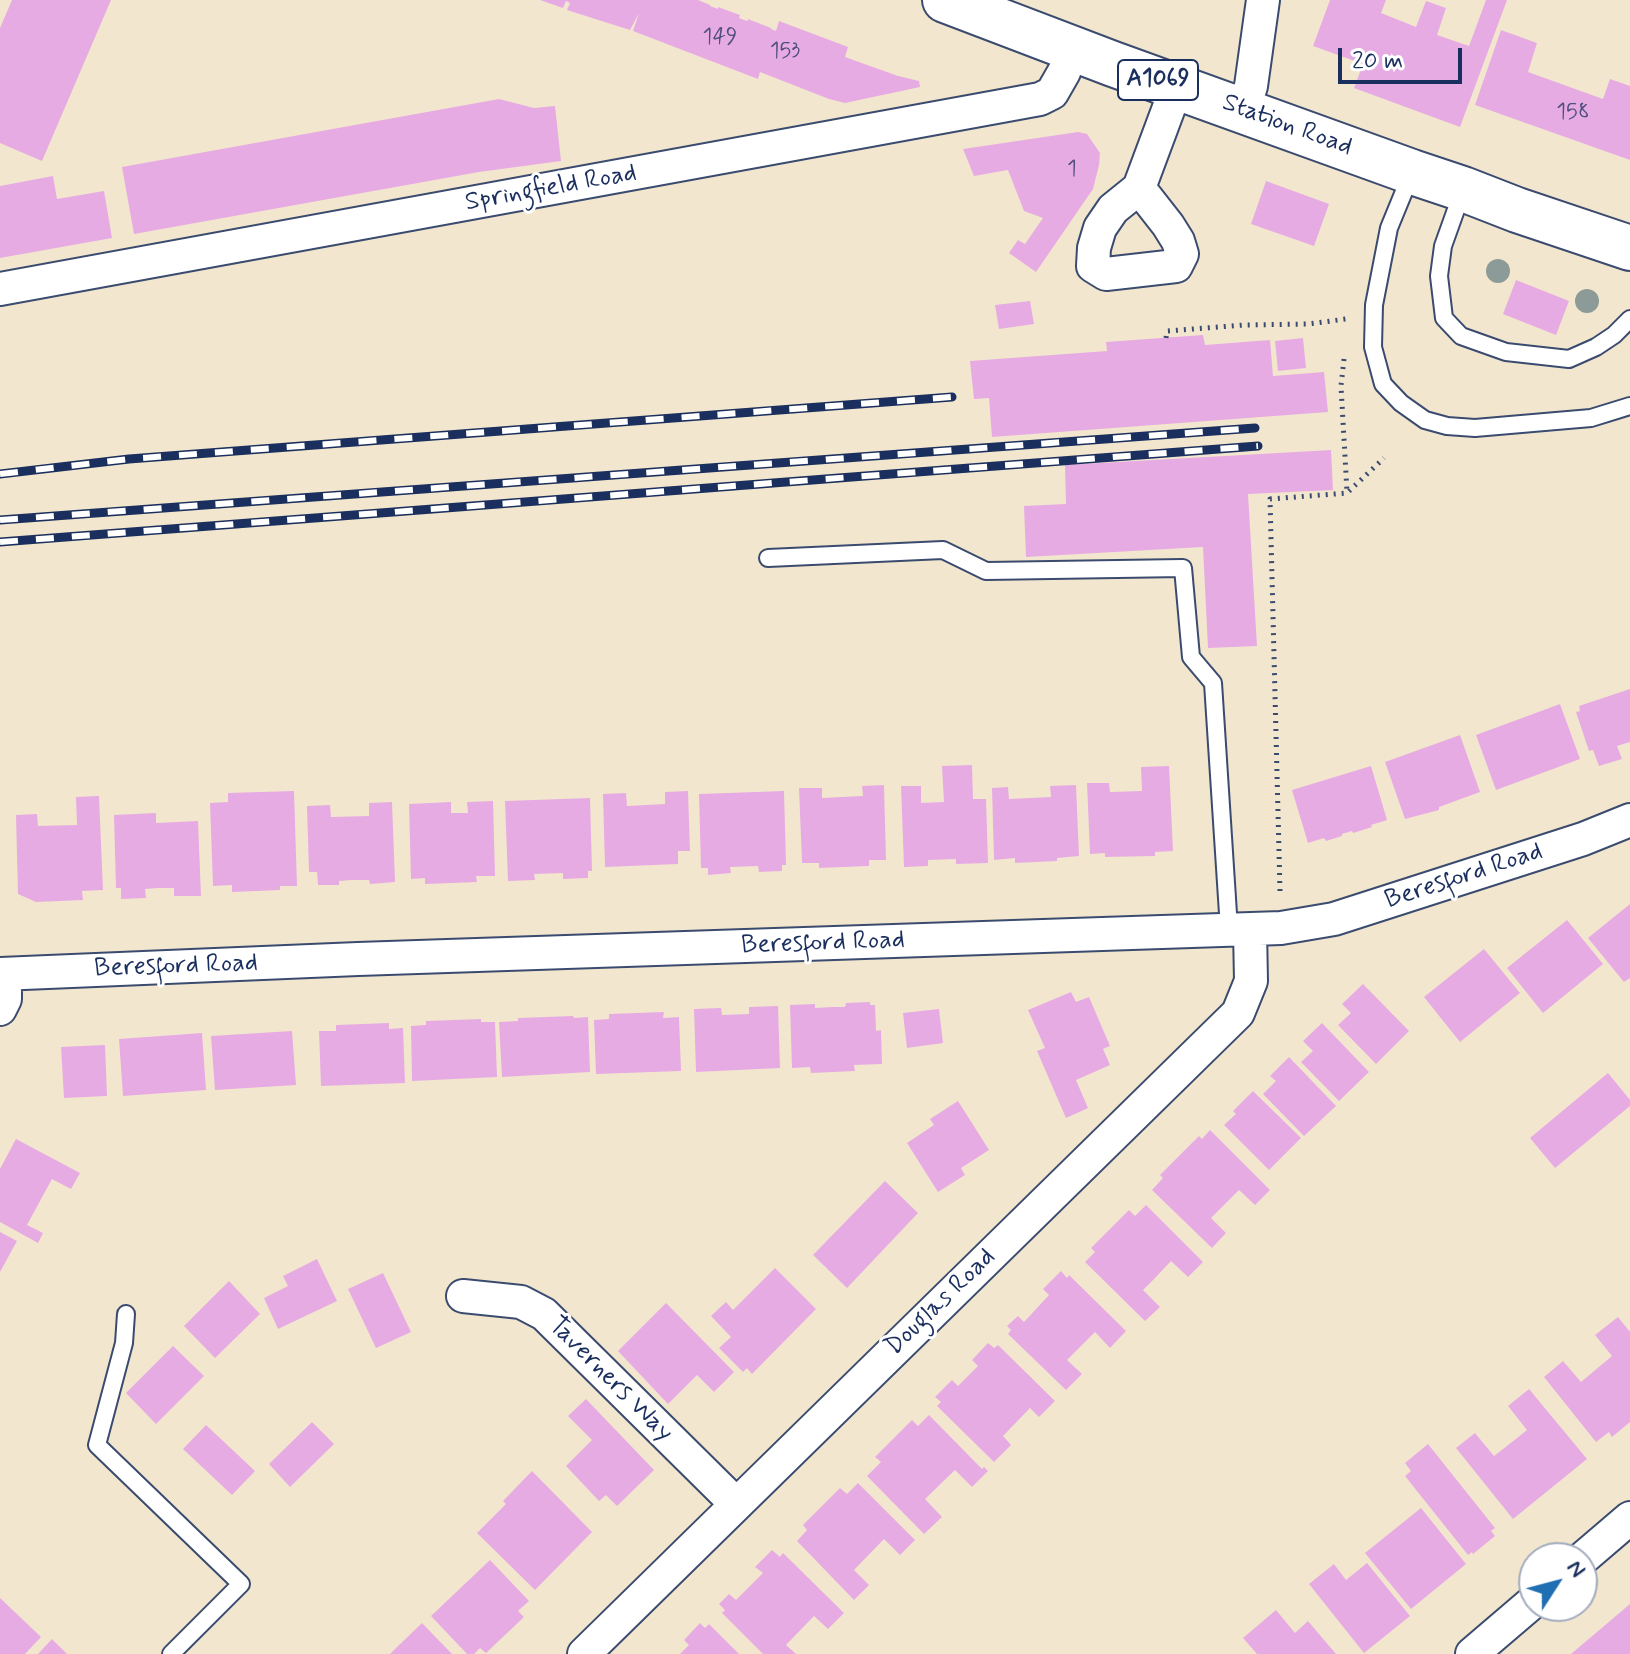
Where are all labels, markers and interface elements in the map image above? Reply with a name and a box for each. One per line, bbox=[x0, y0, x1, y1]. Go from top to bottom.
house number: 149 bbox=[703, 25, 737, 51]
scale bar bbox=[1342, 32, 1466, 82]
house number: 153 bbox=[770, 39, 800, 65]
text: 20 m bbox=[1352, 46, 1403, 77]
road number: A1069 bbox=[1118, 60, 1198, 100]
street label: Station Road bbox=[1218, 88, 1356, 164]
house number: 158 bbox=[1556, 100, 1590, 126]
house number: 1 bbox=[1067, 157, 1077, 183]
street label: Springfield Road bbox=[463, 159, 639, 219]
street label: Beresford Road bbox=[1381, 837, 1547, 917]
street label: Beresford Road bbox=[741, 926, 905, 962]
street label: Beresford Road bbox=[94, 949, 258, 985]
street label: Douglas Road bbox=[879, 1243, 1003, 1363]
street label: Taverners Way bbox=[541, 1311, 679, 1449]
north arrow bbox=[1518, 1542, 1598, 1622]
text: N bbox=[1560, 1555, 1591, 1583]

